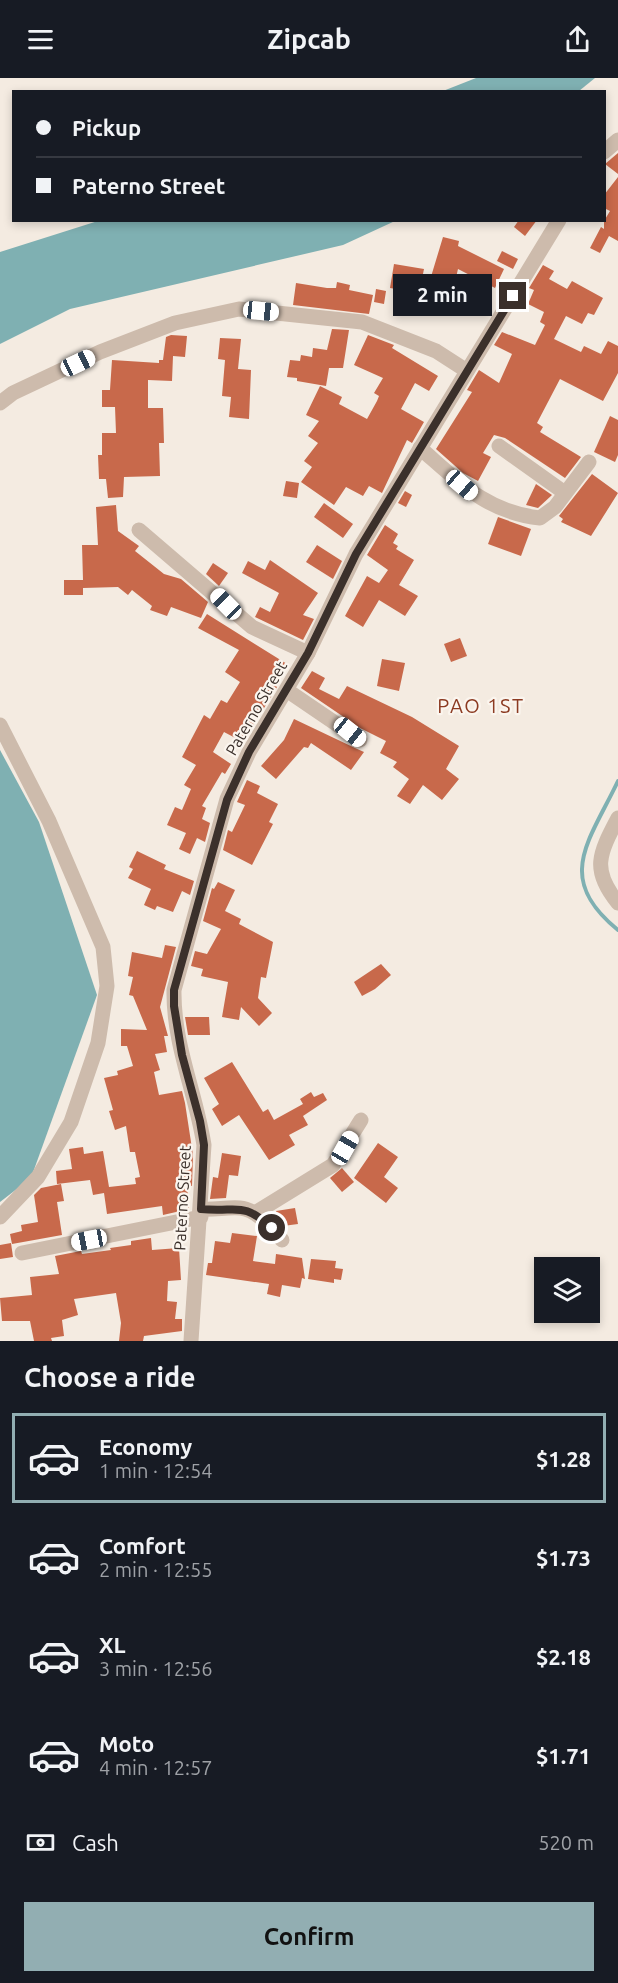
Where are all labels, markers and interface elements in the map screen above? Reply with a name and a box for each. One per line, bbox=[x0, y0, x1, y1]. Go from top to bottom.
icon: menu bbox=[24, 23, 57, 56]
icon: share bbox=[561, 23, 594, 56]
text: Zipcab bbox=[267, 24, 351, 54]
text: Pickup bbox=[72, 115, 141, 140]
text: Paterno Street bbox=[72, 173, 225, 198]
callout: 2 min bbox=[393, 275, 492, 317]
route end bbox=[499, 282, 526, 309]
text: 2 min bbox=[417, 283, 468, 306]
car bbox=[242, 300, 280, 322]
car bbox=[58, 347, 98, 379]
car bbox=[443, 466, 481, 504]
car bbox=[207, 585, 245, 623]
street label: Paterno Street bbox=[222, 657, 291, 758]
district label: PAO 1ST bbox=[437, 694, 525, 717]
car bbox=[330, 714, 370, 750]
car bbox=[328, 1128, 362, 1168]
street label: Paterno Street bbox=[170, 1144, 194, 1251]
route start bbox=[258, 1214, 285, 1241]
car bbox=[70, 1228, 108, 1252]
map controls bbox=[534, 1257, 600, 1323]
button: layers bbox=[534, 1257, 600, 1323]
text: Choose a ride bbox=[24, 1362, 196, 1392]
icon: car bbox=[27, 1431, 81, 1485]
text: Economy bbox=[99, 1434, 192, 1459]
text: $1.28 bbox=[536, 1446, 591, 1471]
text: 1 min · 12:54 bbox=[99, 1459, 213, 1482]
icon: car bbox=[27, 1530, 81, 1584]
text: Comfort bbox=[99, 1533, 186, 1558]
text: $1.73 bbox=[536, 1545, 591, 1570]
text: 2 min · 12:55 bbox=[99, 1558, 213, 1581]
icon: car bbox=[27, 1629, 81, 1683]
text: XL bbox=[99, 1632, 126, 1657]
text: $2.18 bbox=[536, 1644, 591, 1669]
text: 3 min · 12:56 bbox=[99, 1657, 213, 1680]
icon: car bbox=[27, 1728, 81, 1782]
text: Moto bbox=[99, 1731, 154, 1756]
text: $1.71 bbox=[536, 1743, 591, 1768]
text: 4 min · 12:57 bbox=[99, 1756, 213, 1779]
icon: cash bbox=[24, 1826, 57, 1859]
text: Cash bbox=[72, 1830, 119, 1855]
text: 520 m bbox=[538, 1831, 594, 1854]
button: Confirm bbox=[24, 1902, 594, 1971]

